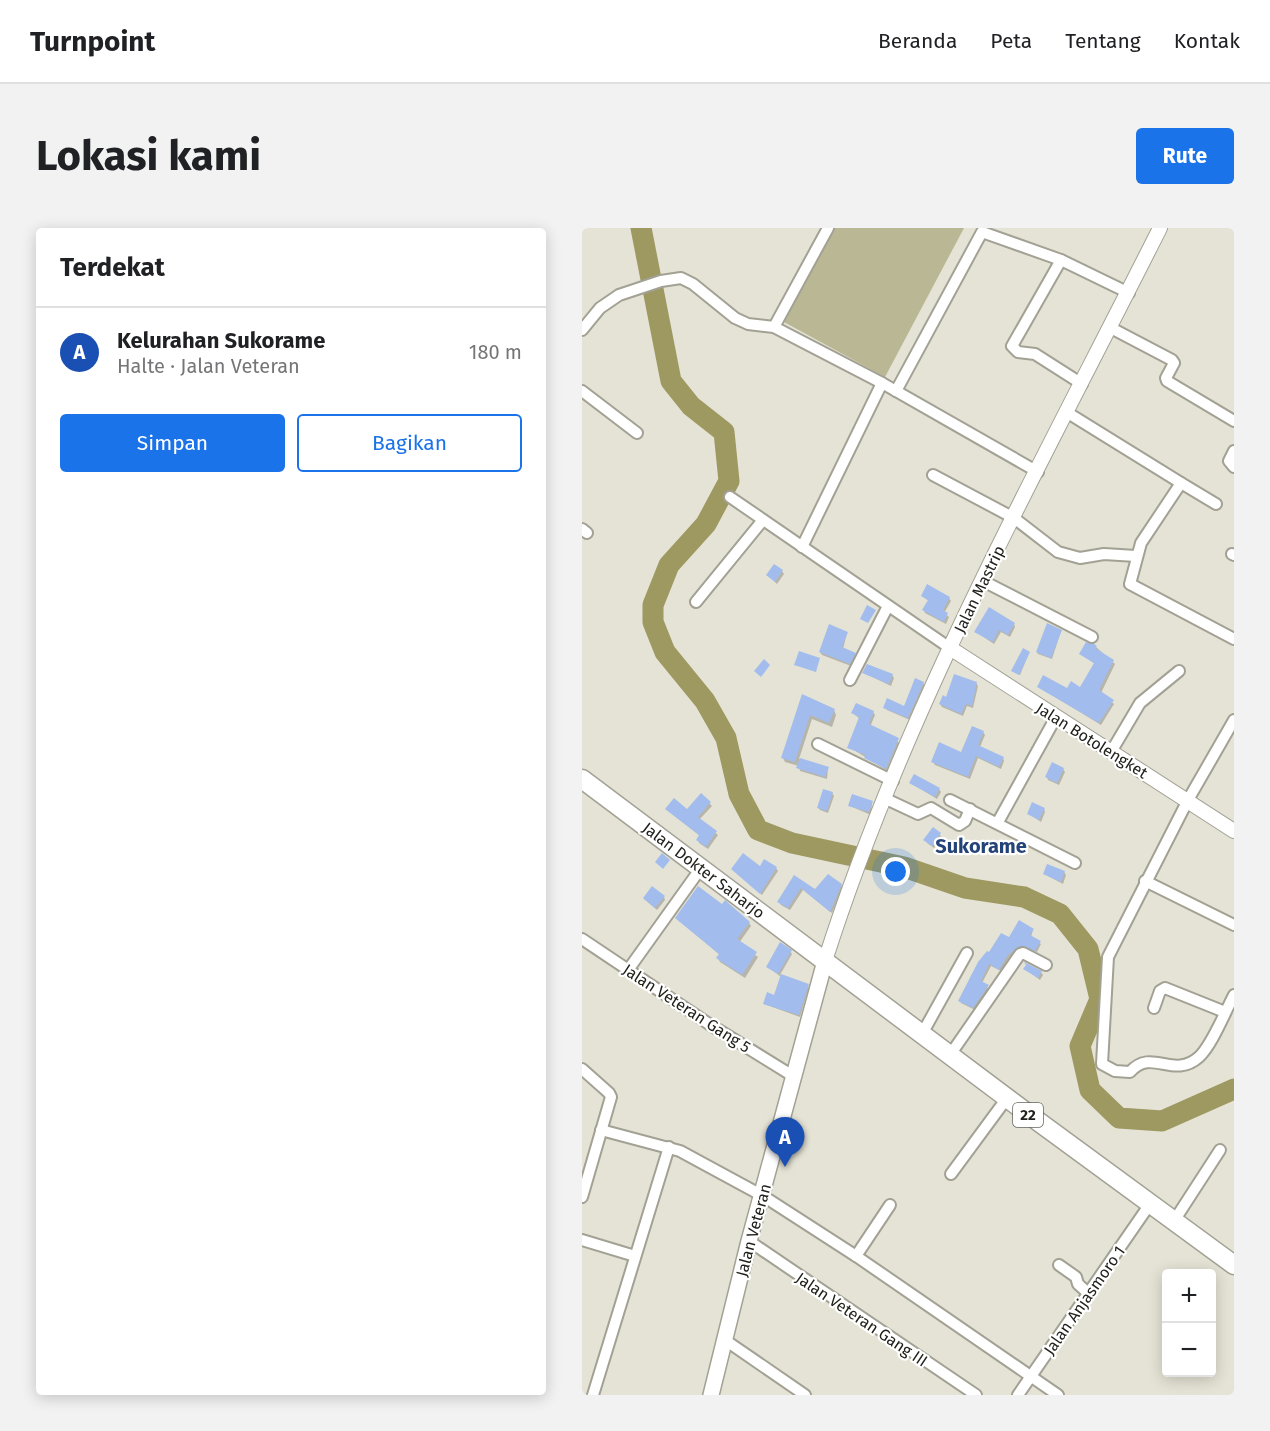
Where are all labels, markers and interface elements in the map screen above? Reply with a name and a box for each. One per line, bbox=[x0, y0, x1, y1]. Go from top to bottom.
text: Turnpoint bbox=[30, 25, 155, 58]
text: Beranda bbox=[878, 28, 957, 54]
text: Peta bbox=[990, 28, 1032, 54]
text: Tentang bbox=[1065, 28, 1141, 54]
text: Kontak bbox=[1174, 28, 1240, 54]
button: Rute bbox=[1136, 128, 1234, 184]
text: Lokasi kami bbox=[36, 131, 261, 181]
text: Terdekat bbox=[60, 252, 165, 283]
text: Kelurahan Sukorame bbox=[117, 327, 325, 354]
text: A bbox=[74, 340, 85, 364]
text: 180 m bbox=[469, 340, 522, 364]
text: Halte · Jalan Veteran bbox=[117, 354, 300, 378]
button: Simpan bbox=[60, 414, 285, 472]
button: Bagikan bbox=[297, 414, 522, 472]
street label: Jalan Mastrip bbox=[950, 542, 1009, 636]
street label: Jalan Botolengket bbox=[1032, 698, 1151, 782]
street label: Jalan Dokter Saharjo bbox=[639, 818, 769, 923]
district label: Sukorame bbox=[935, 834, 1027, 858]
your location bbox=[881, 857, 910, 886]
street label: Jalan Veteran Gang 5 bbox=[619, 960, 754, 1057]
road number: 22 bbox=[1013, 1103, 1043, 1127]
pin: A bbox=[766, 1118, 804, 1167]
street label: Jalan Veteran bbox=[732, 1182, 775, 1279]
street label: Jalan Anjasmoro 1 bbox=[1040, 1242, 1129, 1358]
street label: Jalan Veteran Gang III bbox=[792, 1268, 931, 1371]
map controls bbox=[1162, 1269, 1216, 1377]
button: + bbox=[1162, 1269, 1216, 1323]
button: − bbox=[1162, 1323, 1216, 1377]

